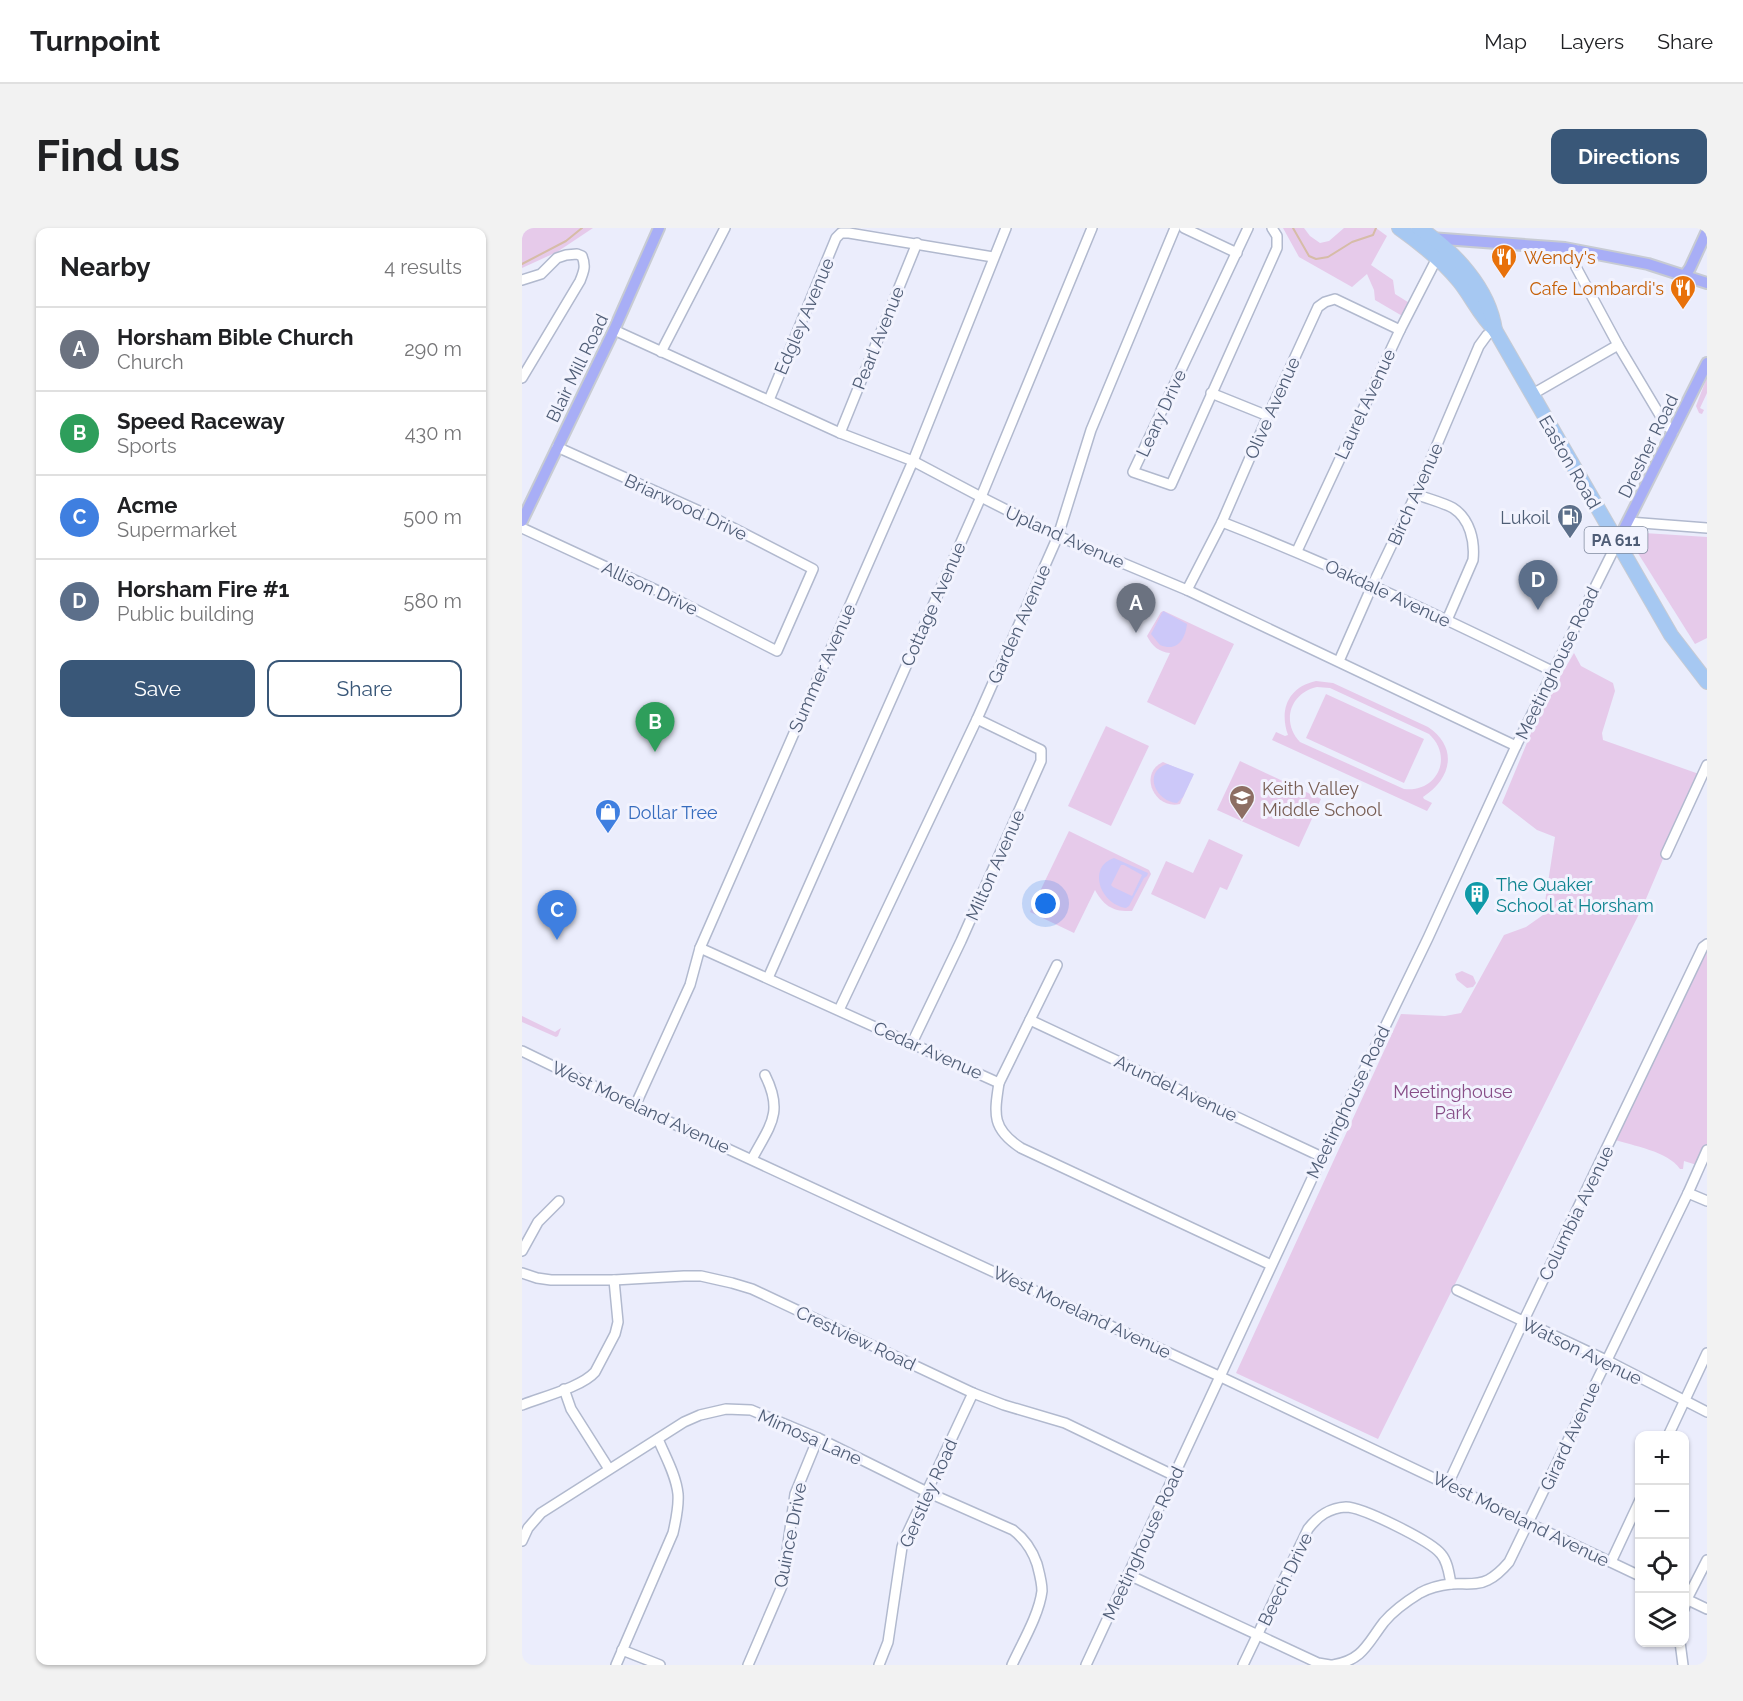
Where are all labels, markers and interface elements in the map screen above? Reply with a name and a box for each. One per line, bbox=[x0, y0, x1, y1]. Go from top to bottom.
text: Turnpoint bbox=[30, 25, 160, 58]
text: Map bbox=[1484, 29, 1527, 54]
text: Layers bbox=[1560, 29, 1624, 54]
text: Share bbox=[1657, 29, 1713, 54]
button: Directions bbox=[1551, 129, 1707, 184]
text: Find us bbox=[36, 132, 180, 181]
restaurant icon: Wendy's bbox=[1489, 242, 1519, 280]
place label: Wendy's bbox=[1524, 247, 1596, 268]
text: Nearby bbox=[60, 252, 150, 282]
street label: Edgley Avenue bbox=[770, 254, 838, 377]
text: 4 results bbox=[384, 255, 462, 279]
restaurant icon: Cafe Lombardi's bbox=[1668, 273, 1698, 311]
place label: Cafe Lombardi's bbox=[1529, 278, 1664, 299]
street label: Pearl Avenue bbox=[848, 283, 908, 393]
street label: Blair Mill Road bbox=[542, 310, 612, 426]
text: Horsham Bible Church bbox=[117, 324, 354, 350]
text: A bbox=[73, 337, 86, 361]
text: 290 m bbox=[404, 337, 462, 361]
street label: Laurel Avenue bbox=[1330, 345, 1400, 462]
text: Church bbox=[117, 350, 184, 374]
street label: Olive Avenue bbox=[1240, 353, 1304, 462]
street label: Leary Drive bbox=[1132, 366, 1191, 460]
street label: Dresher Road bbox=[1614, 391, 1682, 501]
text: Speed Raceway bbox=[117, 408, 285, 434]
street label: Easton Road bbox=[1535, 412, 1605, 512]
text: B bbox=[73, 421, 86, 445]
text: 430 m bbox=[405, 421, 462, 445]
text: Sports bbox=[117, 434, 177, 458]
street label: Birch Avenue bbox=[1383, 439, 1447, 548]
street label: Briarwood Drive bbox=[621, 469, 751, 545]
text: Acme bbox=[117, 492, 178, 518]
street label: Upland Avenue bbox=[1002, 501, 1128, 573]
fuel station icon: Lukoil bbox=[1555, 502, 1585, 540]
text: C bbox=[73, 505, 86, 529]
text: 500 m bbox=[403, 505, 462, 529]
place label: Lukoil bbox=[1500, 507, 1550, 528]
text: Supermarket bbox=[117, 518, 237, 542]
road number: PA 611 bbox=[1584, 527, 1648, 553]
street label: Cottage Avenue bbox=[896, 538, 970, 669]
street label: Oakdale Avenue bbox=[1322, 555, 1454, 631]
street label: Allison Drive bbox=[599, 557, 702, 620]
pin: D bbox=[1518, 560, 1558, 610]
street label: Garden Avenue bbox=[983, 561, 1055, 687]
text: Horsham Fire #1 bbox=[117, 576, 289, 602]
street label: Meetinghouse Road bbox=[1511, 583, 1603, 743]
pin: A bbox=[1116, 584, 1156, 633]
text: D bbox=[72, 589, 87, 613]
text: 580 m bbox=[404, 589, 462, 613]
street label: Summer Avenue bbox=[784, 600, 860, 735]
text: Public building bbox=[117, 602, 254, 626]
button: Save bbox=[60, 660, 255, 717]
button: Share bbox=[267, 660, 462, 717]
pin: B bbox=[636, 702, 674, 752]
place label: Keith Valley Middle School bbox=[1262, 778, 1382, 820]
school or university icon: Keith Valley Middle School bbox=[1227, 783, 1257, 821]
shop icon: Dollar Tree bbox=[593, 797, 623, 835]
place label: Dollar Tree bbox=[628, 802, 718, 823]
street label: Milton Avenue bbox=[961, 806, 1029, 924]
place label: The Quaker School at Horsham bbox=[1496, 874, 1654, 916]
building icon: The Quaker School at Horsham bbox=[1462, 879, 1492, 917]
your location bbox=[1031, 889, 1060, 918]
pin: C bbox=[537, 890, 576, 940]
street label: Cedar Avenue bbox=[870, 1017, 986, 1084]
street label: Meetinghouse Road bbox=[1302, 1022, 1394, 1182]
street label: Arundel Avenue bbox=[1111, 1050, 1241, 1126]
street label: West Moreland Avenue bbox=[549, 1056, 734, 1158]
park label: Meetinghouse Park bbox=[1393, 1081, 1513, 1123]
street label: Columbia Avenue bbox=[1534, 1142, 1618, 1284]
street label: West Moreland Avenue bbox=[990, 1261, 1175, 1363]
street label: Crestview Road bbox=[793, 1301, 919, 1375]
street label: Watson Avenue bbox=[1519, 1313, 1646, 1389]
street label: Girard Avenue bbox=[1536, 1378, 1604, 1494]
street label: Mimosa Lane bbox=[755, 1405, 866, 1469]
map controls bbox=[1635, 1431, 1689, 1647]
button: + bbox=[1635, 1431, 1689, 1485]
street label: Gerstley Road bbox=[895, 1435, 961, 1551]
street label: Meetinghouse Road bbox=[1098, 1463, 1188, 1623]
street label: West Moreland Avenue bbox=[1429, 1467, 1613, 1571]
street label: Quince Drive bbox=[770, 1480, 811, 1589]
button: − bbox=[1635, 1485, 1689, 1539]
street label: Beech Drive bbox=[1253, 1529, 1317, 1629]
button: locate bbox=[1635, 1539, 1689, 1593]
button: layers bbox=[1635, 1593, 1689, 1647]

